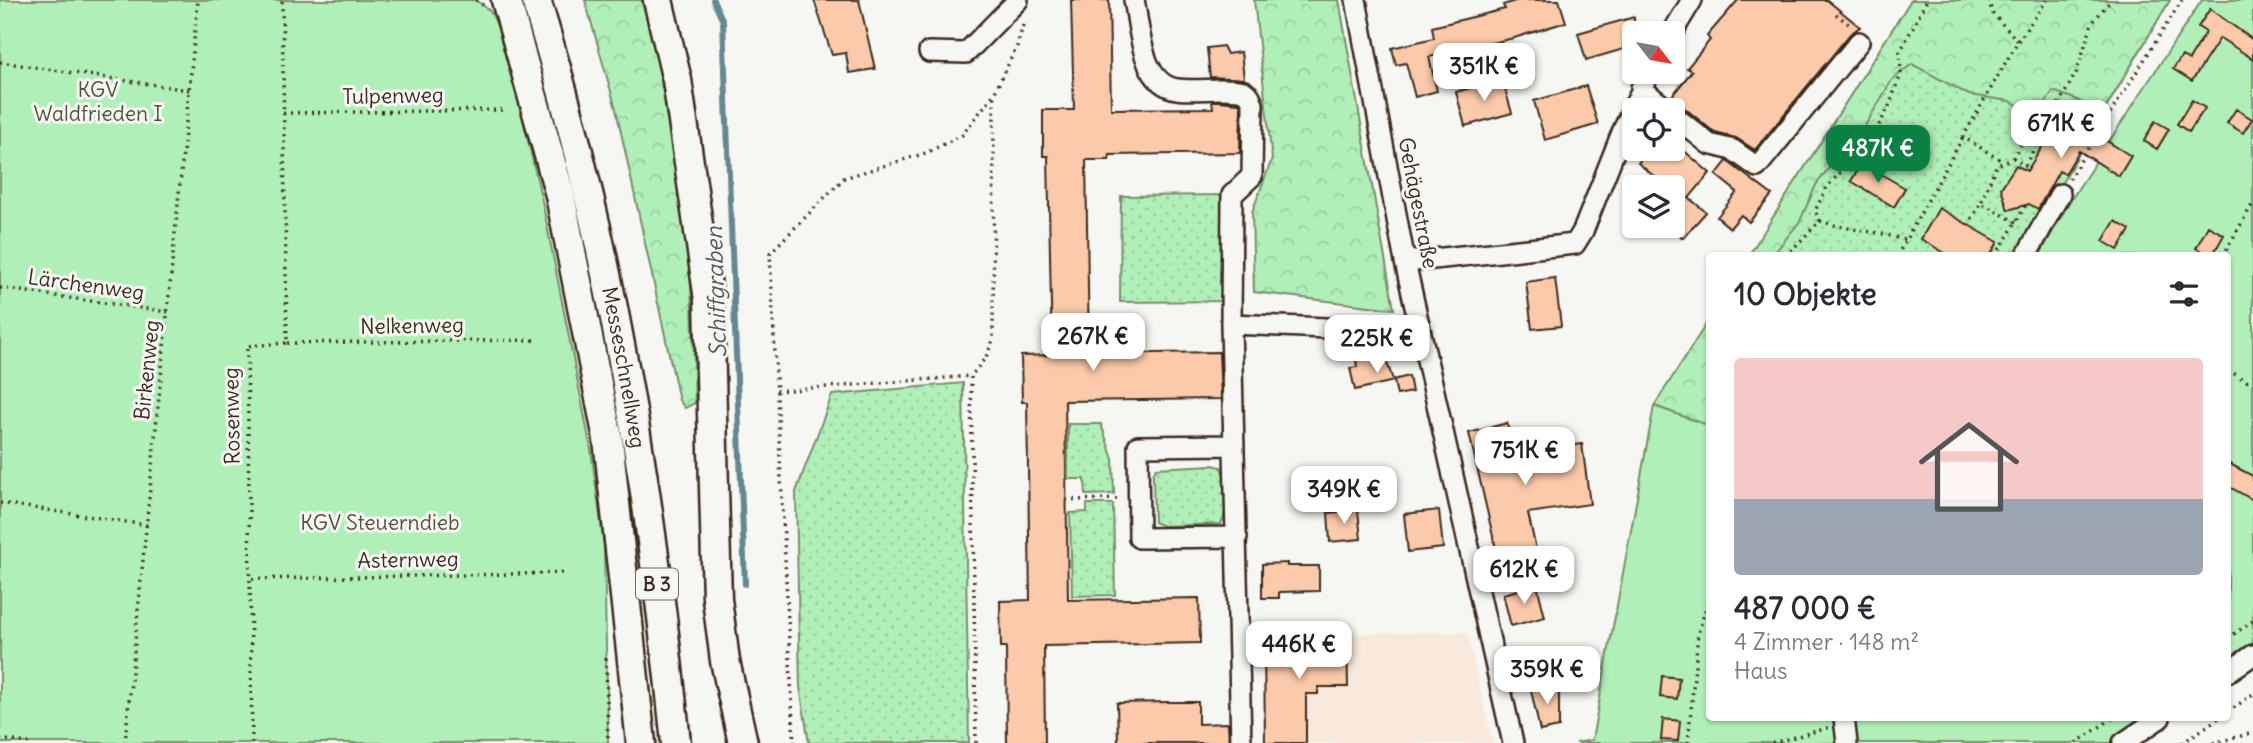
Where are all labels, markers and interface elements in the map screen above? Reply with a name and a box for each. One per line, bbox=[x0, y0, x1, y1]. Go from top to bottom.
north arrow bbox=[1622, 21, 1685, 84]
map controls bbox=[1622, 21, 1685, 238]
pin: 351K € bbox=[1427, 43, 1541, 103]
text: 351K € bbox=[1449, 51, 1519, 80]
park label: KGV Waldfrieden I bbox=[34, 76, 162, 127]
street label: Tulpenweg bbox=[342, 81, 444, 110]
button: locate bbox=[1622, 98, 1685, 161]
pin: 671K € bbox=[2004, 100, 2118, 160]
text: 671K € bbox=[2027, 108, 2095, 137]
pin: 487K € bbox=[1821, 125, 1935, 185]
text: 487K € bbox=[1842, 133, 1914, 162]
street label: Gehägestraße bbox=[1393, 135, 1444, 271]
button: layers bbox=[1622, 175, 1685, 238]
water label: Schiffgraben bbox=[699, 225, 732, 358]
street label: Lärchenweg bbox=[26, 263, 146, 306]
text: 10 Objekte bbox=[1734, 275, 1877, 313]
icon: filters bbox=[2165, 275, 2203, 313]
street label: Messeschnellweg bbox=[596, 284, 652, 450]
street label: Nelkenweg bbox=[360, 311, 464, 340]
pin: 267K € bbox=[1036, 314, 1150, 373]
pin: 225K € bbox=[1320, 316, 1434, 375]
street label: Birkenweg bbox=[128, 319, 165, 421]
text: 267K € bbox=[1057, 321, 1129, 350]
text: 225K € bbox=[1341, 323, 1413, 352]
street label: Rosenweg bbox=[217, 367, 246, 465]
icon: home bbox=[1906, 404, 2032, 530]
pin: 751K € bbox=[1468, 428, 1582, 487]
text: 751K € bbox=[1491, 435, 1559, 464]
pin: 349K € bbox=[1287, 466, 1401, 526]
text: 349K € bbox=[1307, 474, 1381, 503]
park label: KGV Steuerndieb bbox=[300, 509, 460, 536]
street label: Asternweg bbox=[357, 545, 459, 574]
pin: 612K € bbox=[1467, 546, 1581, 606]
text: 612K € bbox=[1489, 554, 1559, 583]
road number: B 3 bbox=[636, 568, 678, 600]
text: 487 000 € bbox=[1734, 589, 1876, 627]
pin: 446K € bbox=[1242, 622, 1356, 681]
text: 4 Zimmer · 148 m² bbox=[1734, 627, 1919, 656]
text: 446K € bbox=[1262, 629, 1336, 658]
pin: 359K € bbox=[1490, 646, 1604, 706]
text: 359K € bbox=[1510, 654, 1584, 683]
text: Haus bbox=[1734, 656, 1787, 685]

